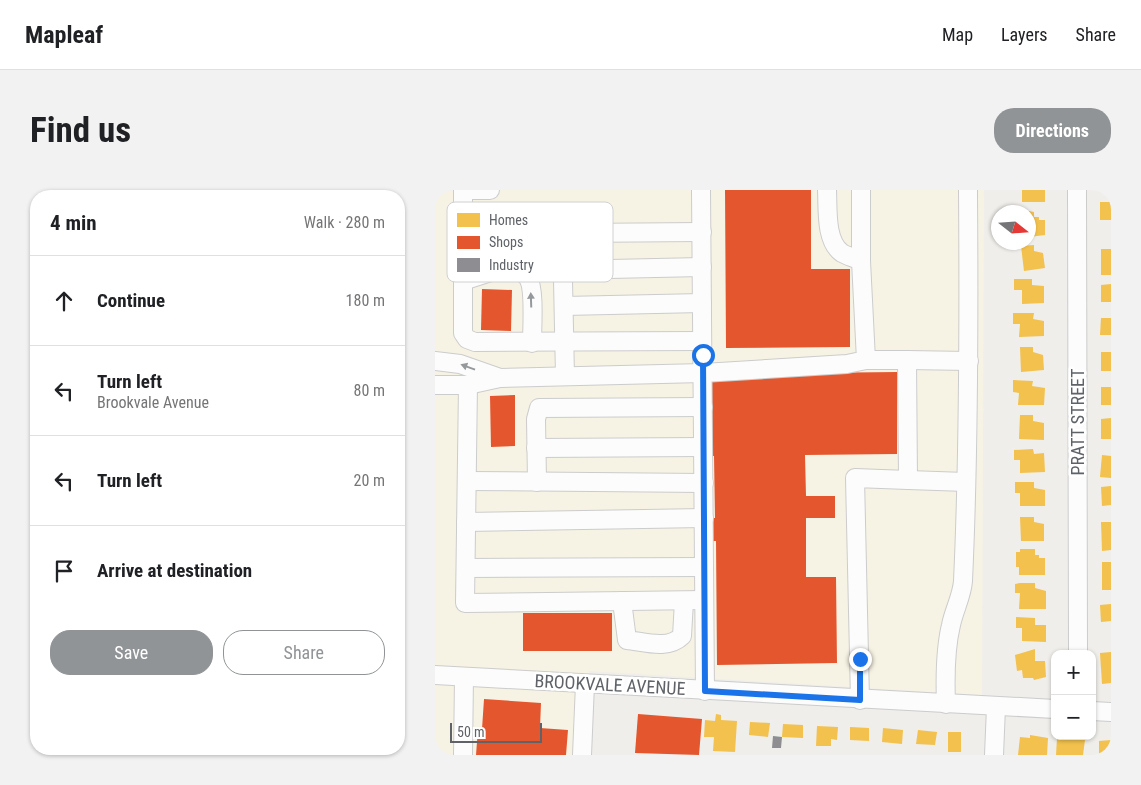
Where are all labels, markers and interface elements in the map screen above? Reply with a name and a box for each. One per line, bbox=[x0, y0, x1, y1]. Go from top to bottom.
text: Mapleaf bbox=[25, 21, 103, 49]
text: Map bbox=[942, 24, 973, 45]
text: Layers bbox=[1001, 24, 1048, 45]
text: Share bbox=[1076, 24, 1116, 45]
button: Directions bbox=[994, 108, 1111, 153]
text: Find us bbox=[30, 110, 131, 151]
legend bbox=[447, 202, 613, 282]
north arrow bbox=[991, 205, 1036, 250]
text: 4 min bbox=[50, 211, 97, 235]
text: Homes bbox=[489, 212, 528, 228]
text: Walk · 280 m bbox=[304, 213, 385, 232]
text: Shops bbox=[489, 234, 523, 250]
text: Industry bbox=[489, 257, 534, 273]
icon: ahead bbox=[50, 287, 78, 315]
text: Continue bbox=[97, 289, 165, 312]
text: 180 m bbox=[346, 291, 385, 310]
one-way arrow bbox=[526, 292, 534, 308]
route start bbox=[692, 344, 715, 367]
one-way arrow bbox=[461, 363, 476, 370]
street label: PRATT STREET bbox=[1067, 368, 1088, 476]
text: Turn left bbox=[97, 370, 162, 393]
icon: left bbox=[50, 377, 78, 405]
text: 80 m bbox=[353, 381, 385, 400]
text: Brookvale Avenue bbox=[97, 393, 209, 412]
icon: left bbox=[50, 467, 78, 495]
text: Turn left bbox=[97, 469, 162, 492]
text: 20 m bbox=[353, 471, 385, 490]
icon: arrive bbox=[50, 557, 78, 585]
text: Arrive at destination bbox=[97, 559, 252, 582]
button: Save bbox=[50, 630, 213, 675]
button: Share bbox=[223, 630, 385, 675]
route end bbox=[849, 648, 872, 671]
map controls bbox=[1051, 650, 1096, 740]
button: + bbox=[1051, 650, 1096, 695]
street label: BROOKVALE AVENUE bbox=[534, 670, 686, 699]
button: − bbox=[1051, 695, 1096, 740]
scale bar bbox=[450, 720, 543, 743]
text: 50 m bbox=[457, 724, 485, 740]

